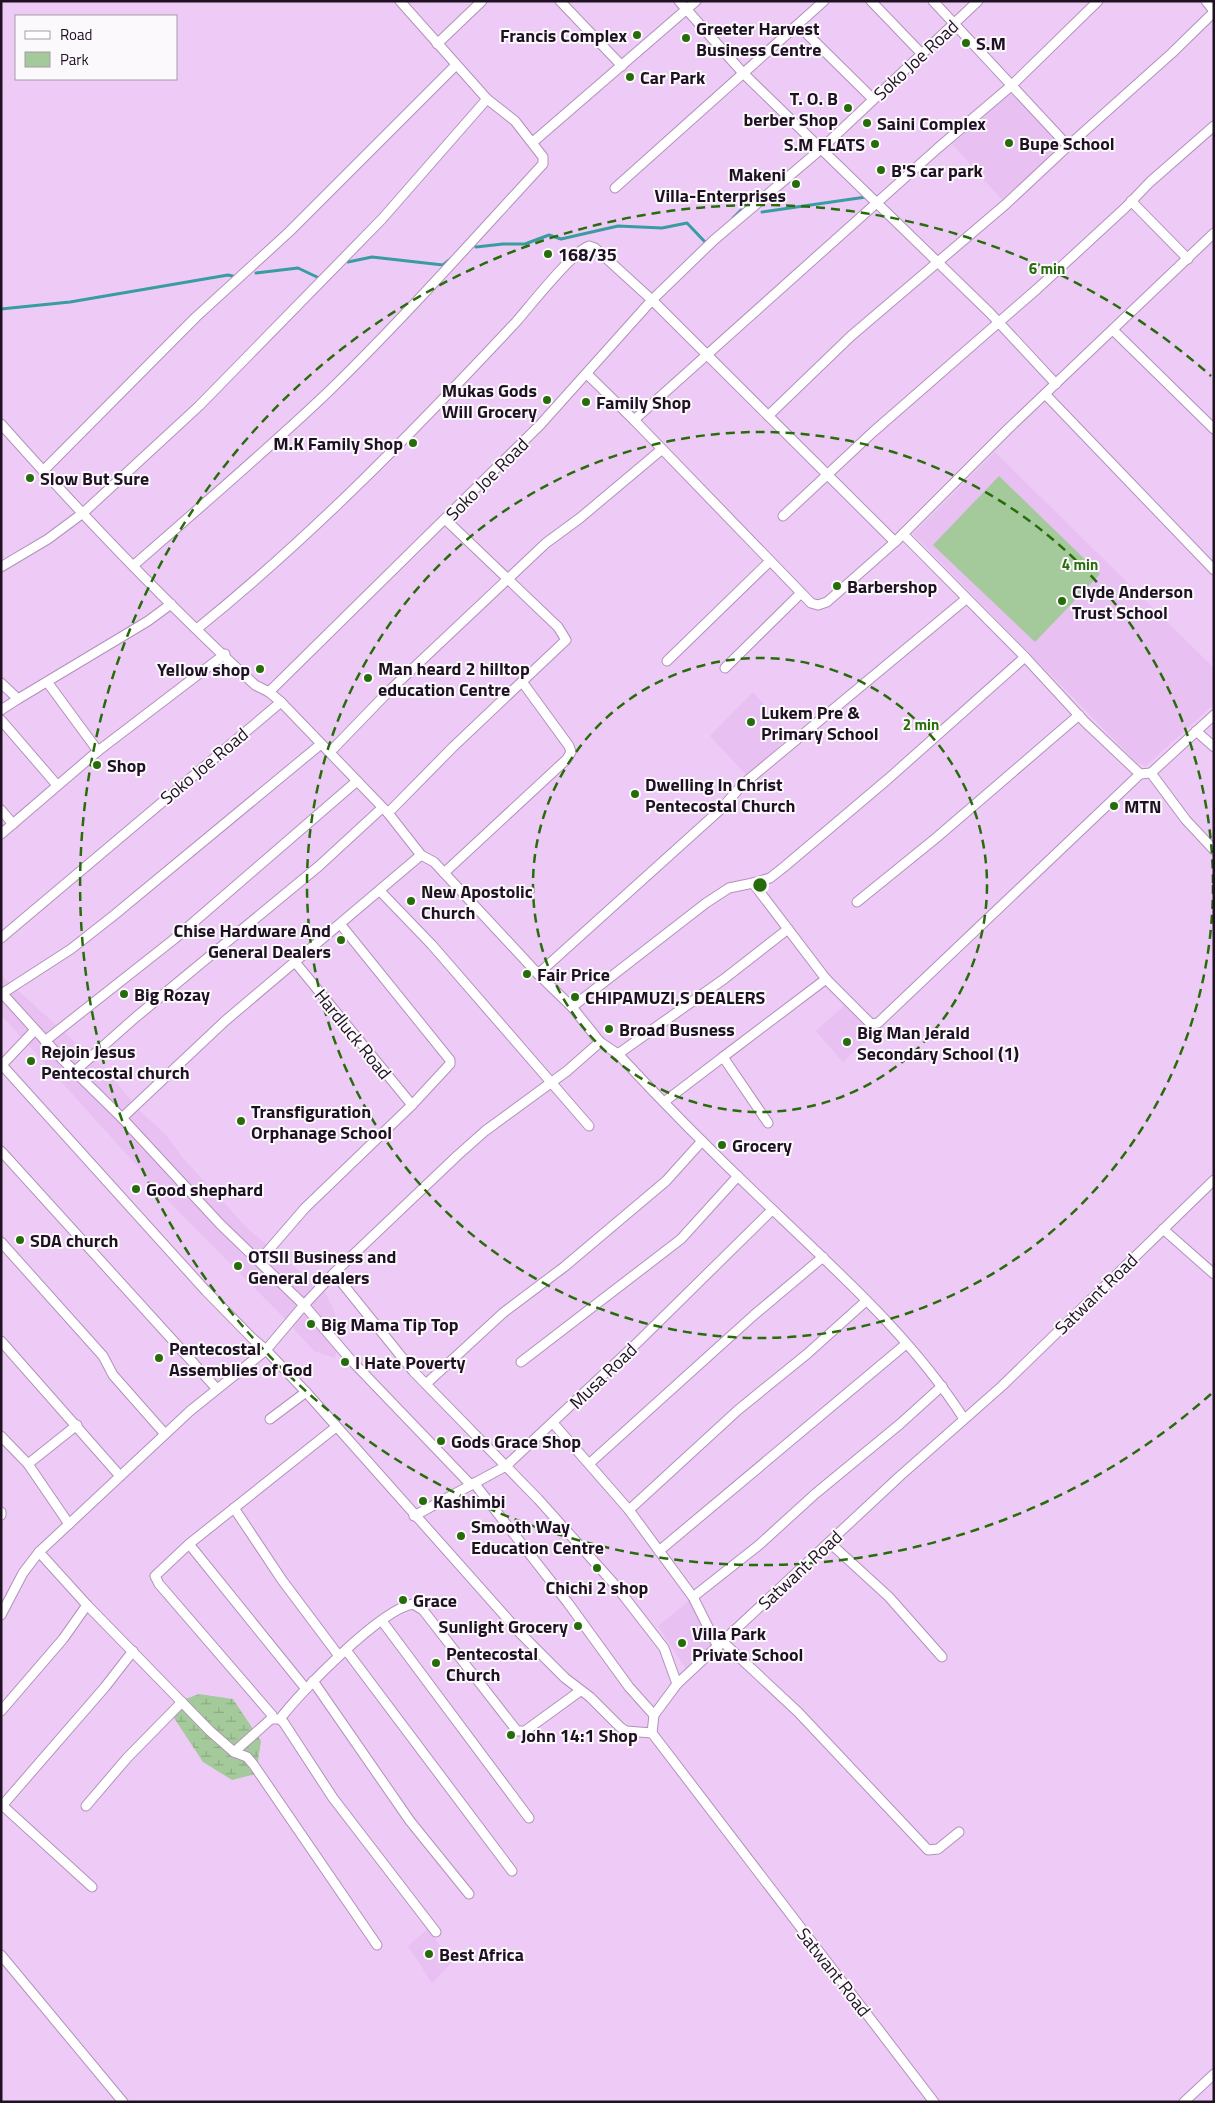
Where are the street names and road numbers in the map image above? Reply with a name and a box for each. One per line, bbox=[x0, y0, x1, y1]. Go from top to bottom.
street label: Soko Joe Road bbox=[867, 13, 965, 107]
street label: Soko Joe Road bbox=[439, 431, 535, 527]
street label: Soko Joe Road bbox=[154, 721, 254, 811]
street label: Hardluck Road bbox=[308, 983, 398, 1085]
street label: Satwant Road bbox=[1048, 1247, 1144, 1341]
street label: Musa Road bbox=[563, 1337, 643, 1415]
street label: Satwant Road bbox=[752, 1524, 848, 1616]
street label: Satwant Road bbox=[791, 1922, 877, 2022]

